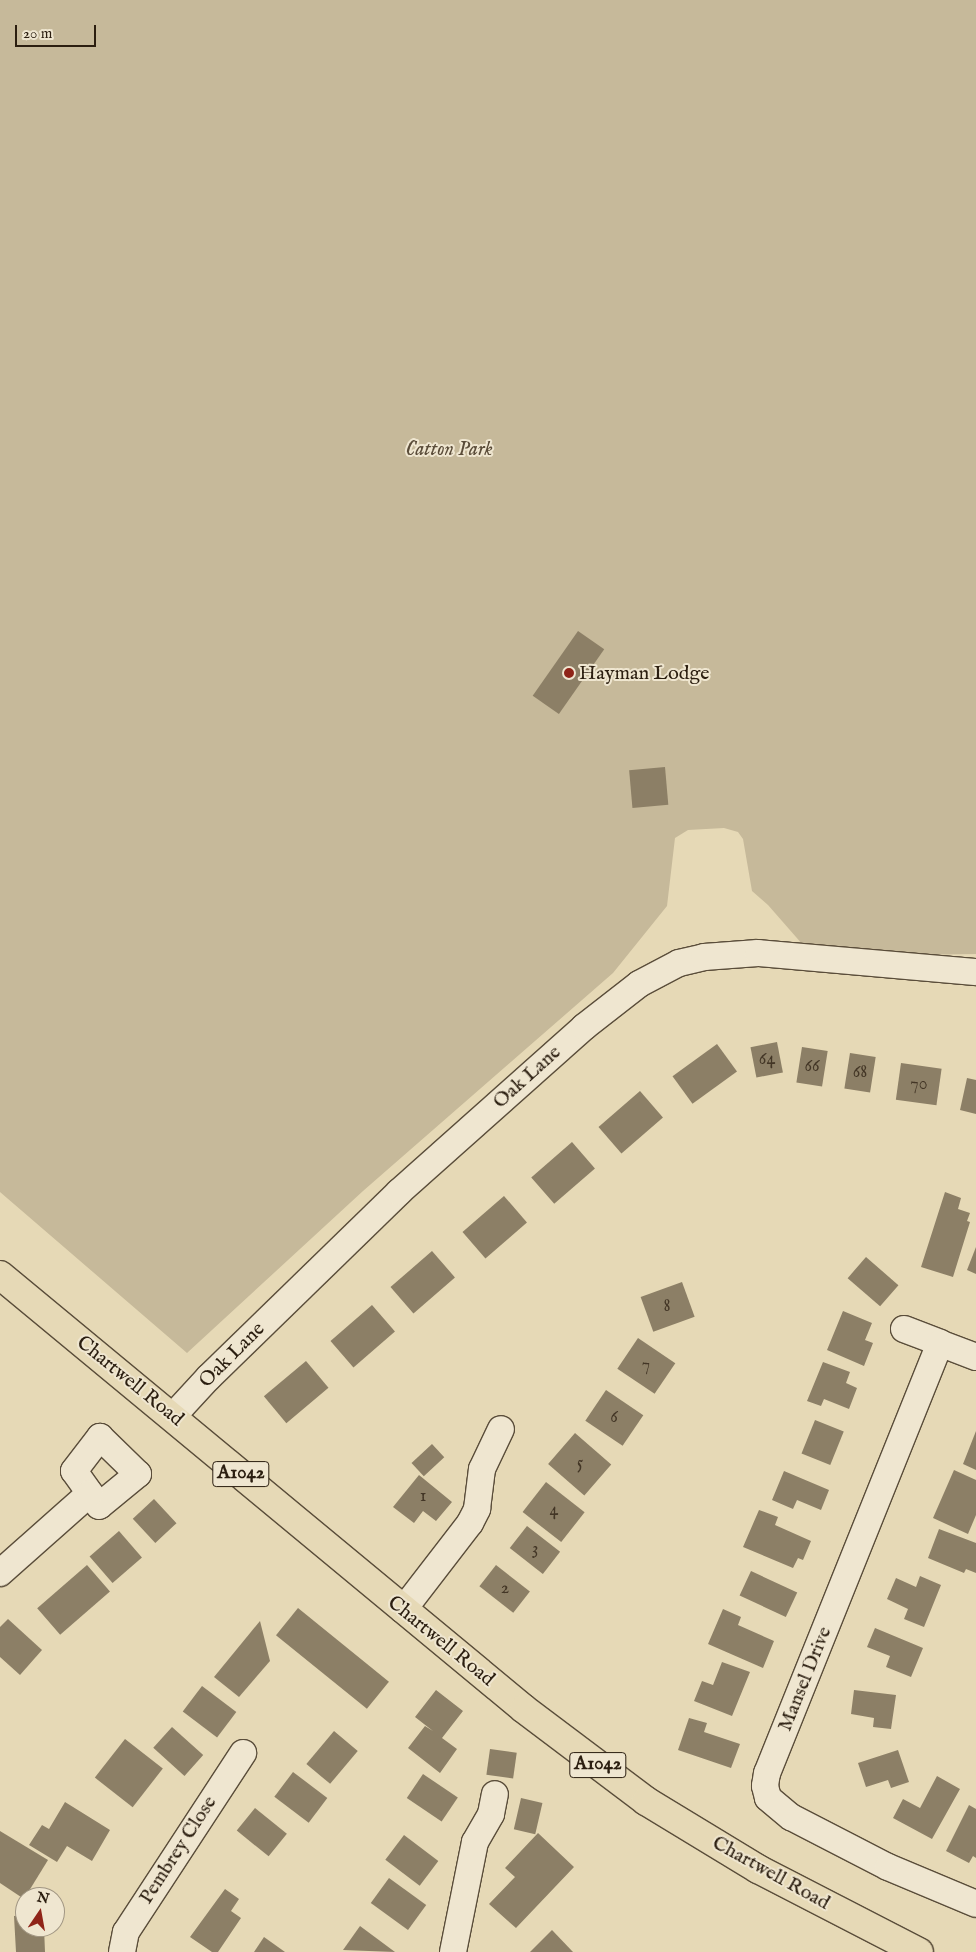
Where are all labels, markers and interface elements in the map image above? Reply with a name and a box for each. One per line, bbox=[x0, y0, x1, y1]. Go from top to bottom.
scale bar bbox=[18, 15, 99, 47]
text: 20 m bbox=[23, 24, 52, 43]
park label: Catton Park bbox=[405, 437, 493, 461]
place label: Hayman Lodge bbox=[579, 661, 709, 685]
marker: Hayman Lodge bbox=[563, 667, 575, 679]
street label: Oak Lane bbox=[488, 1040, 566, 1114]
house number: 64 bbox=[759, 1049, 775, 1071]
house number: 66 bbox=[804, 1056, 820, 1078]
house number: 68 bbox=[853, 1062, 867, 1084]
house number: 70 bbox=[910, 1074, 928, 1096]
house number: 8 bbox=[663, 1296, 671, 1318]
street label: Oak Lane bbox=[194, 1317, 270, 1393]
street label: Chartwell Road bbox=[72, 1331, 188, 1431]
house number: 7 bbox=[642, 1355, 650, 1377]
house number: 6 bbox=[610, 1407, 618, 1429]
house number: 5 bbox=[577, 1453, 583, 1475]
road number: A1042 bbox=[212, 1458, 270, 1490]
house number: 1 bbox=[420, 1486, 426, 1508]
house number: 4 bbox=[550, 1500, 558, 1522]
house number: 3 bbox=[532, 1539, 538, 1561]
house number: 2 bbox=[501, 1578, 509, 1600]
street label: Chartwell Road bbox=[383, 1591, 499, 1691]
street label: Mansel Drive bbox=[773, 1623, 837, 1735]
road number: A1042 bbox=[569, 1748, 627, 1782]
street label: Pembrey Close bbox=[134, 1792, 222, 1908]
street label: Chartwell Road bbox=[708, 1831, 834, 1915]
north arrow bbox=[15, 1887, 65, 1937]
text: N bbox=[35, 1888, 51, 1908]

